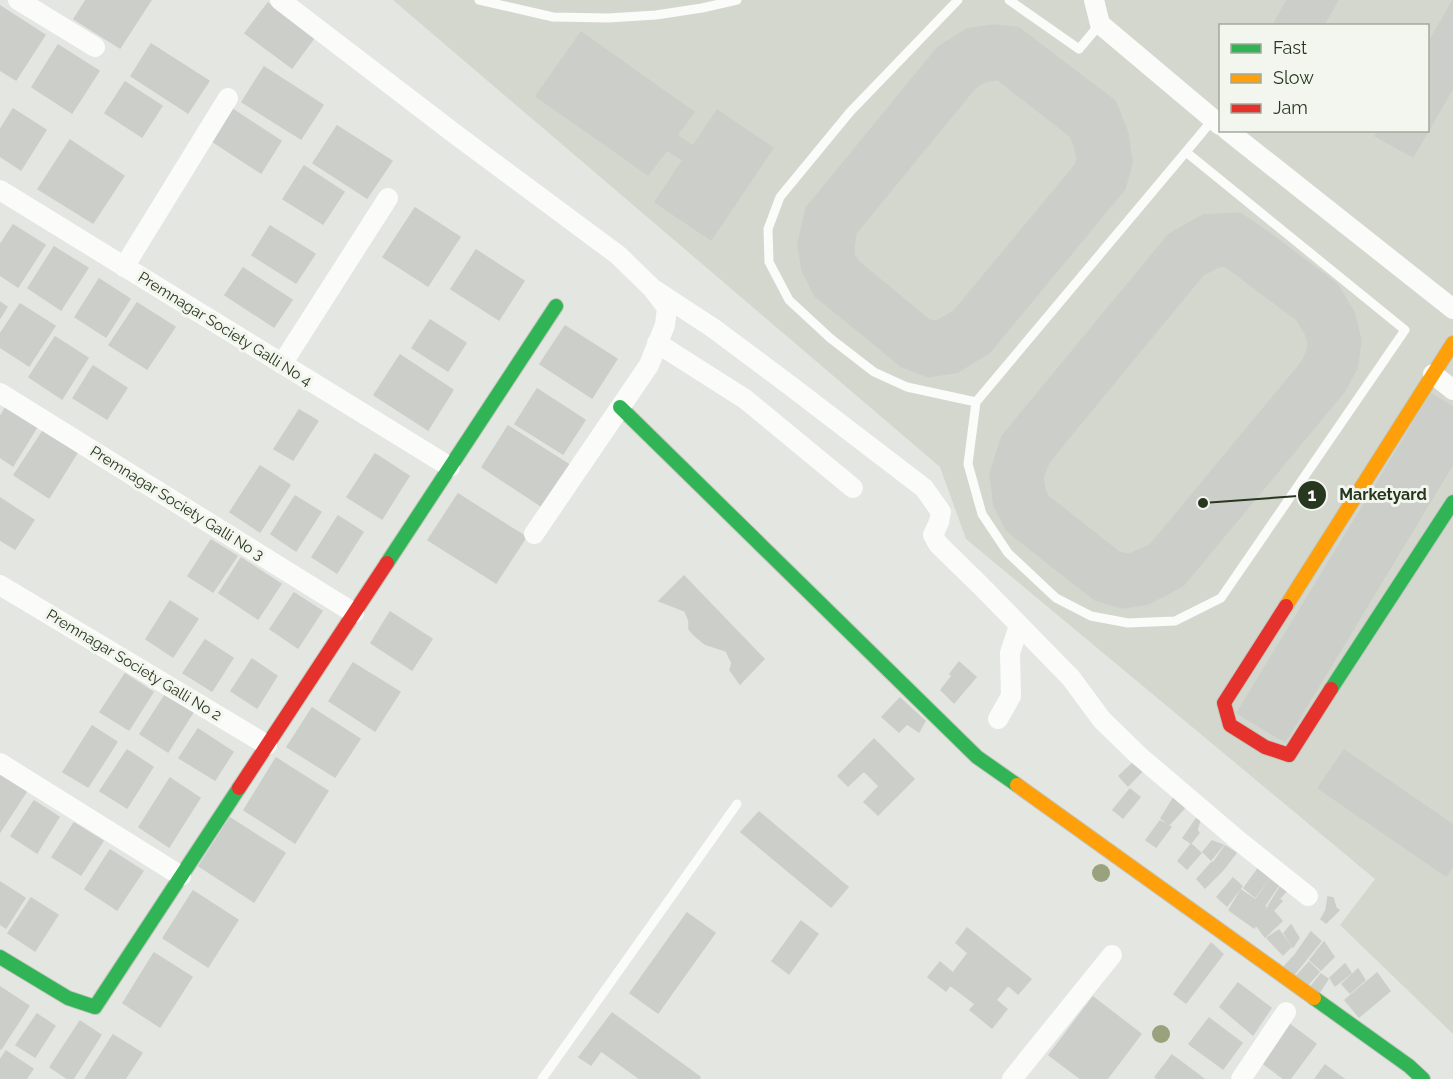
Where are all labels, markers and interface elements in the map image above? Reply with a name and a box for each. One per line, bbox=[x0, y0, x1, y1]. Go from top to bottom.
legend bbox=[1219, 24, 1429, 132]
text: Fast bbox=[1273, 37, 1307, 58]
text: Slow bbox=[1273, 67, 1314, 88]
text: Jam bbox=[1273, 97, 1308, 118]
street label: Premnagar Society Galli No 4 bbox=[135, 268, 315, 390]
street label: Premnagar Society Galli No 3 bbox=[87, 442, 267, 564]
callout: Marketyard bbox=[1297, 478, 1438, 512]
text: 1 bbox=[1308, 484, 1317, 505]
text: Marketyard bbox=[1339, 485, 1427, 504]
street label: Premnagar Society Galli No 2 bbox=[43, 606, 225, 725]

